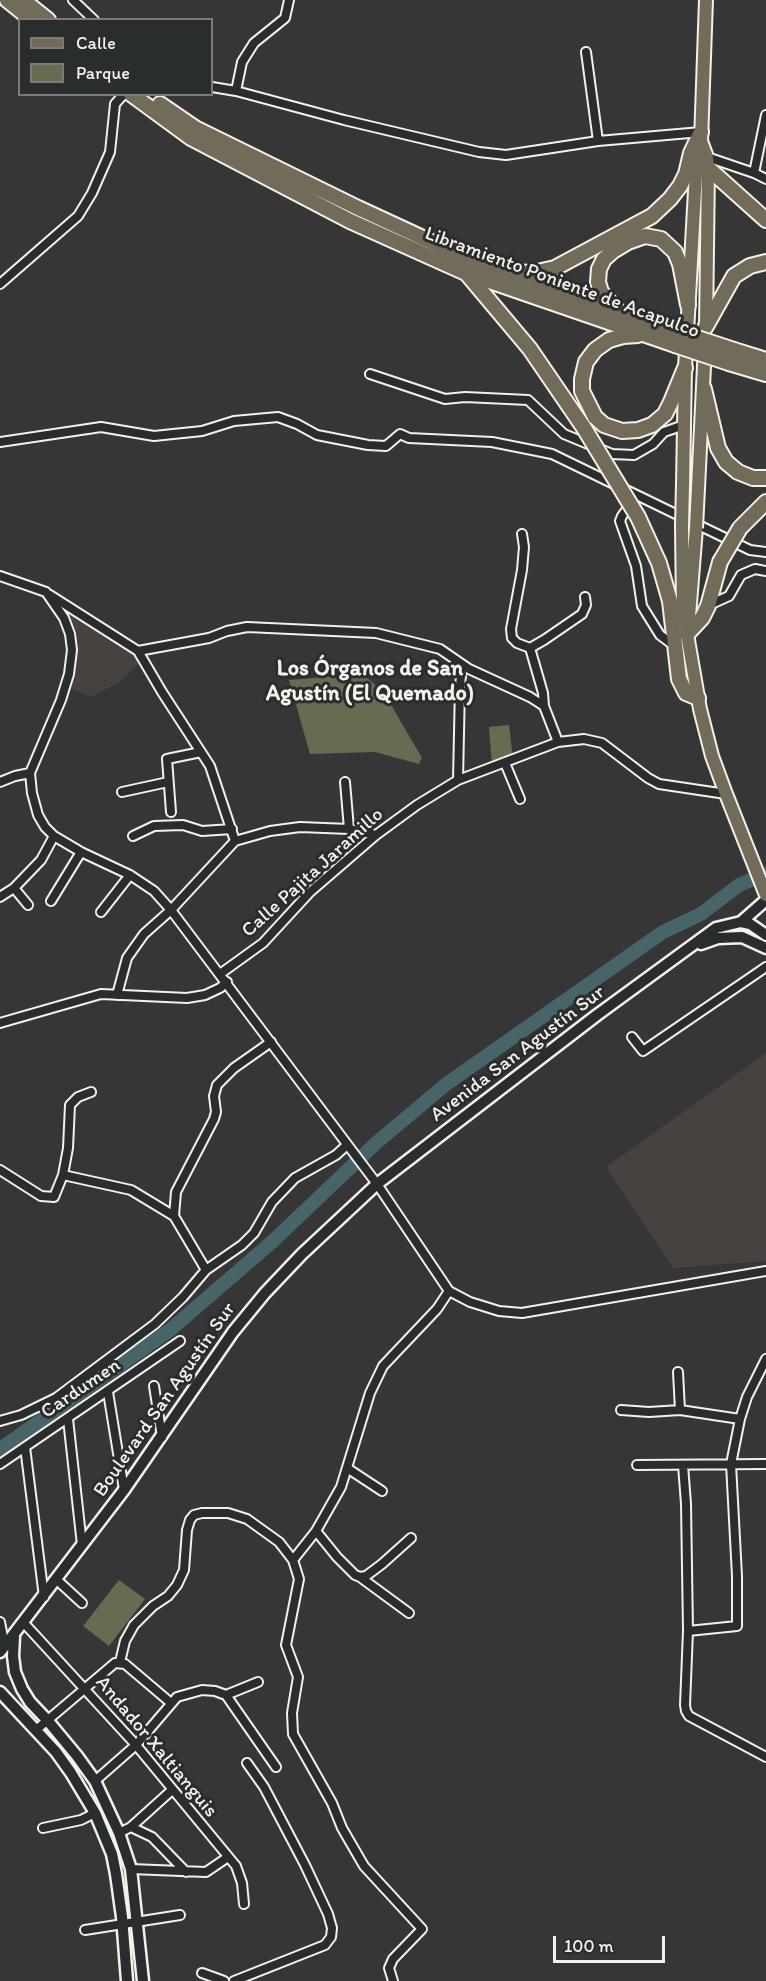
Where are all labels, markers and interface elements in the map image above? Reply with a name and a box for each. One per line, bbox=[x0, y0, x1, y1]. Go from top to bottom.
legend bbox=[18, 18, 213, 96]
text: Calle bbox=[76, 32, 116, 54]
text: Parque bbox=[76, 62, 130, 84]
street label: Libramiento Poniente de Acapulco bbox=[421, 222, 703, 344]
district label: Los Órganos de San Agustín (El Quemado) bbox=[266, 656, 474, 708]
street label: Calle Pajita Jaramillo bbox=[237, 803, 389, 943]
street label: Avenida San Agustín Sur bbox=[426, 981, 610, 1127]
street label: Boulevard San Agustín Sur bbox=[89, 1298, 241, 1502]
street label: Cardumen bbox=[37, 1354, 125, 1424]
street label: Andador Xaltianguis bbox=[90, 1671, 222, 1823]
scale bar bbox=[556, 1924, 668, 1962]
text: 100 m bbox=[564, 1935, 614, 1957]

